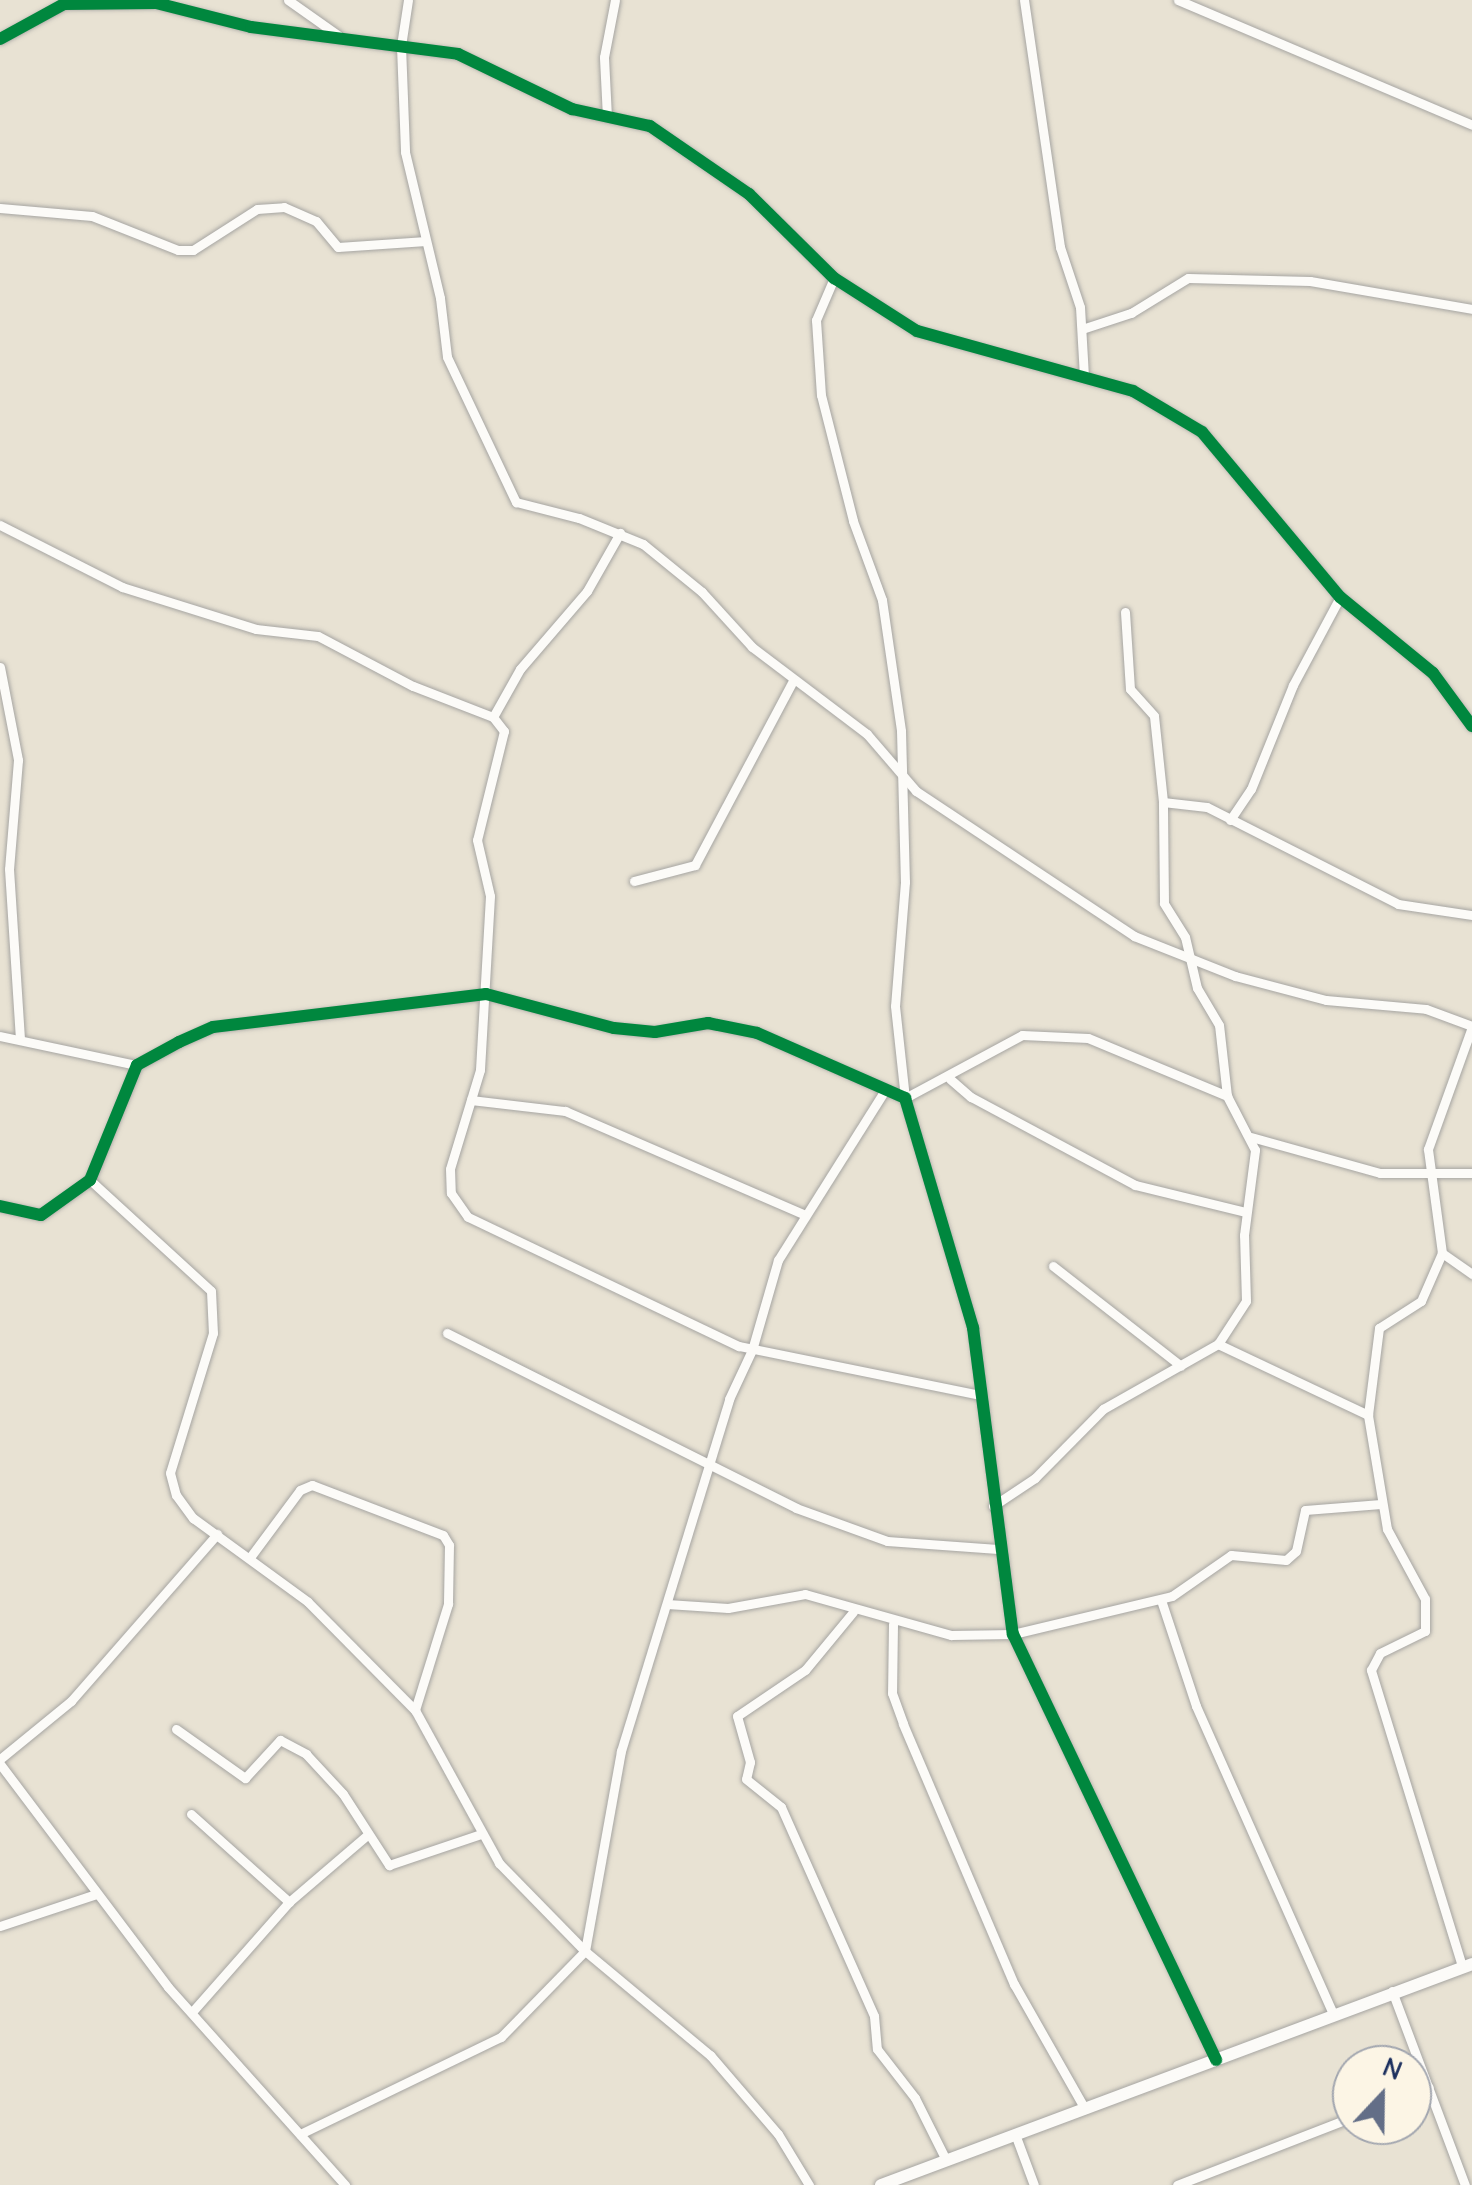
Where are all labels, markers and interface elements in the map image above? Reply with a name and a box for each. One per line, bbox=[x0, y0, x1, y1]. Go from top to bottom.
north arrow bbox=[1332, 2045, 1432, 2145]
text: N bbox=[1378, 2051, 1407, 2087]

